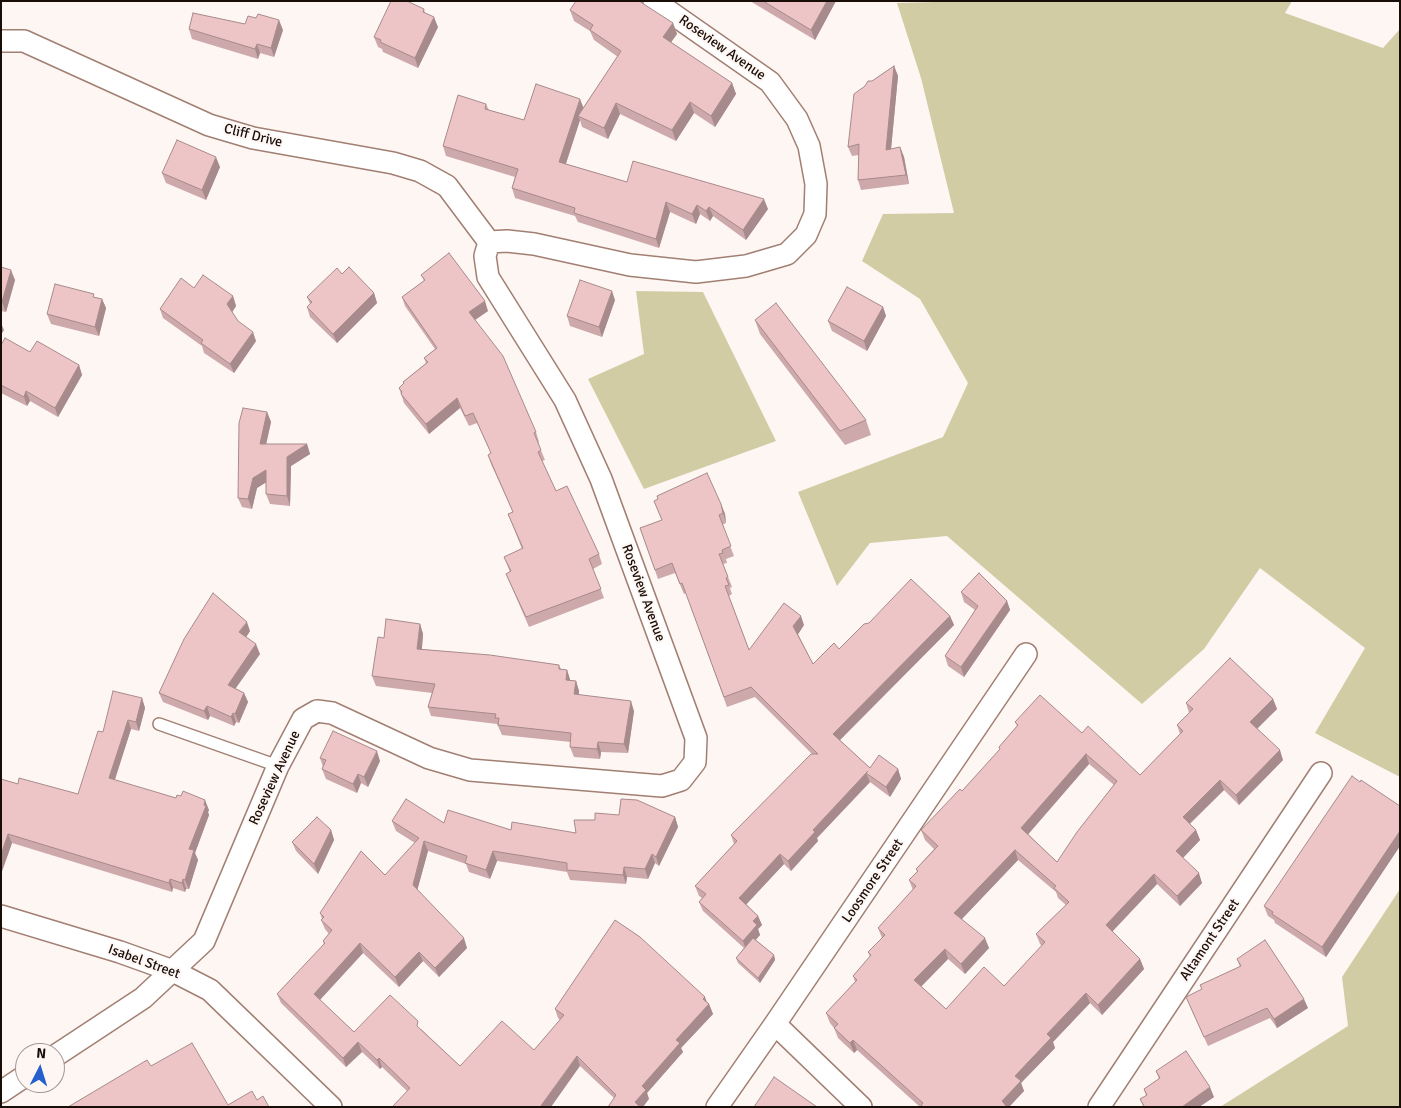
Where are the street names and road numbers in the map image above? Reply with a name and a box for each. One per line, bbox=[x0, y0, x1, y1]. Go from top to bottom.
street label: Roseview Avenue bbox=[675, 12, 769, 84]
street label: Cliff Drive bbox=[222, 121, 284, 151]
street label: Roseview Avenue bbox=[618, 542, 668, 644]
street label: Roseview Avenue bbox=[246, 728, 304, 828]
street label: Loosmore Street bbox=[839, 836, 907, 926]
street label: Altamont Street bbox=[1177, 896, 1243, 984]
street label: Isabel Street bbox=[106, 941, 182, 983]

